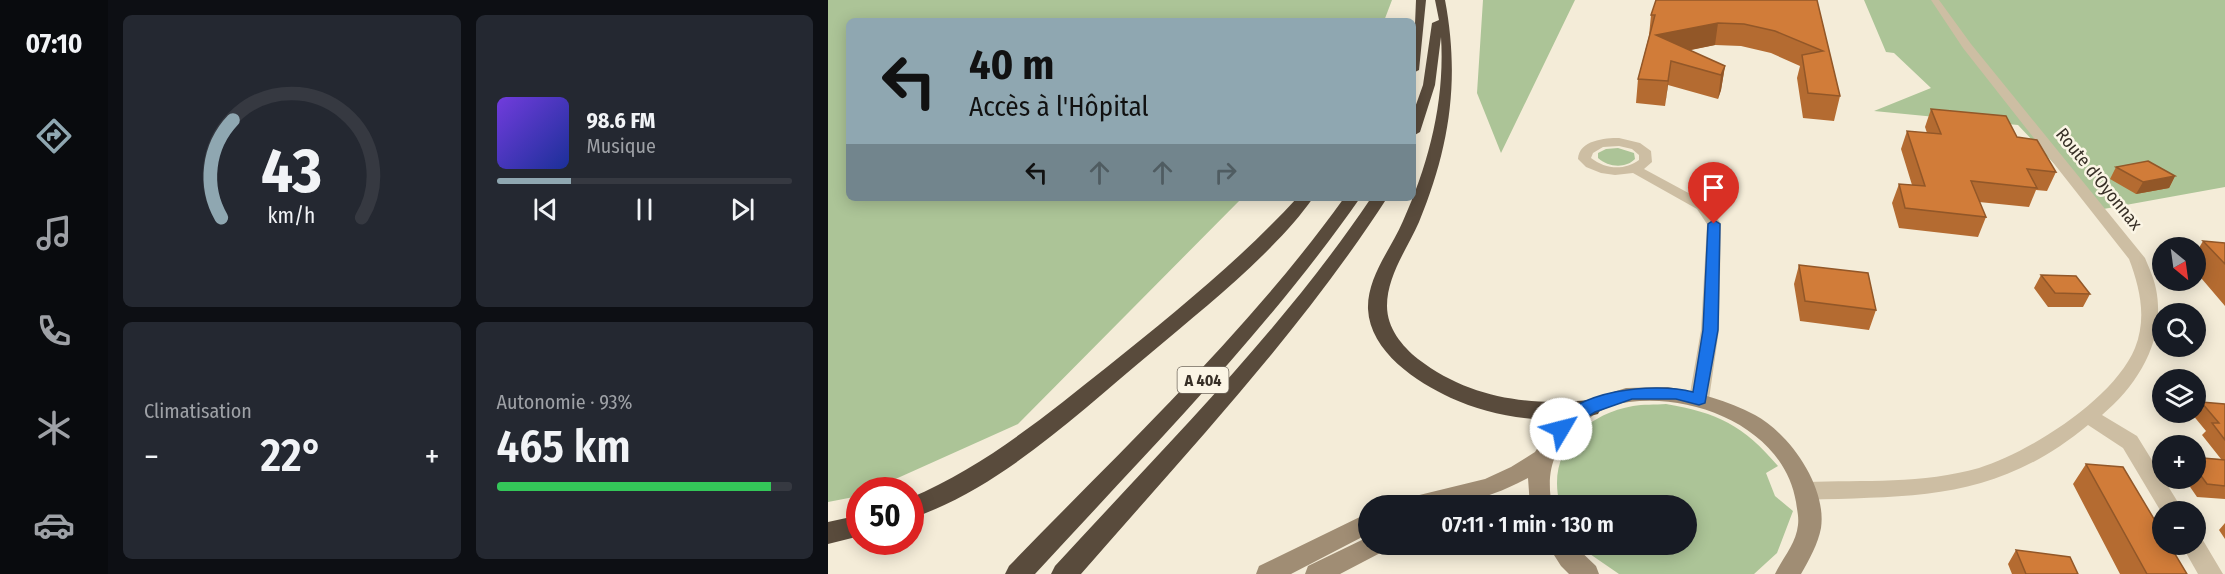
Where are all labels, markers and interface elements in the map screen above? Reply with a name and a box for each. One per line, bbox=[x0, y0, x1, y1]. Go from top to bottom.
text: 07:10 bbox=[25, 28, 83, 60]
text: 40 m bbox=[969, 40, 1054, 90]
icon: left bbox=[870, 42, 948, 120]
text: Accès à l'Hôpital bbox=[969, 91, 1149, 123]
text: 98.6 FM bbox=[587, 107, 655, 134]
icon: directions bbox=[33, 115, 75, 157]
street label: Route d'Oyonnax bbox=[2051, 124, 2147, 235]
text: 43 bbox=[261, 134, 322, 209]
text: Musique bbox=[587, 134, 656, 158]
icon: left bbox=[1020, 156, 1053, 189]
icon: ahead bbox=[1083, 156, 1116, 189]
icon: ahead bbox=[1146, 156, 1179, 189]
icon: right bbox=[1209, 156, 1242, 189]
pin bbox=[1688, 162, 1739, 224]
icon: arrive bbox=[1697, 171, 1730, 204]
icon: previous bbox=[529, 193, 562, 226]
icon: pause bbox=[628, 193, 661, 226]
icon: next bbox=[726, 193, 759, 226]
text: km/h bbox=[268, 204, 316, 230]
icon: music bbox=[33, 212, 75, 254]
north arrow bbox=[2152, 237, 2206, 291]
map controls bbox=[2152, 237, 2206, 555]
button: search bbox=[2152, 303, 2206, 357]
icon: phone bbox=[33, 310, 75, 352]
road number: A 404 bbox=[1178, 367, 1228, 393]
button: layers bbox=[2152, 369, 2206, 423]
text: Autonomie · 93% bbox=[497, 390, 633, 414]
position arrow bbox=[1529, 397, 1593, 461]
text: Climatisation bbox=[144, 399, 252, 423]
icon: climate bbox=[33, 407, 75, 449]
text: 465 km bbox=[497, 420, 631, 474]
text: 22° bbox=[260, 429, 323, 483]
button: + bbox=[2152, 435, 2206, 489]
text: − bbox=[144, 437, 159, 477]
text: + bbox=[424, 437, 440, 477]
speed limit sign: 50 bbox=[846, 477, 924, 555]
button: − bbox=[2152, 501, 2206, 555]
icon: car bbox=[33, 504, 75, 546]
text: 07:11 · 1 min · 130 m bbox=[1441, 511, 1614, 538]

